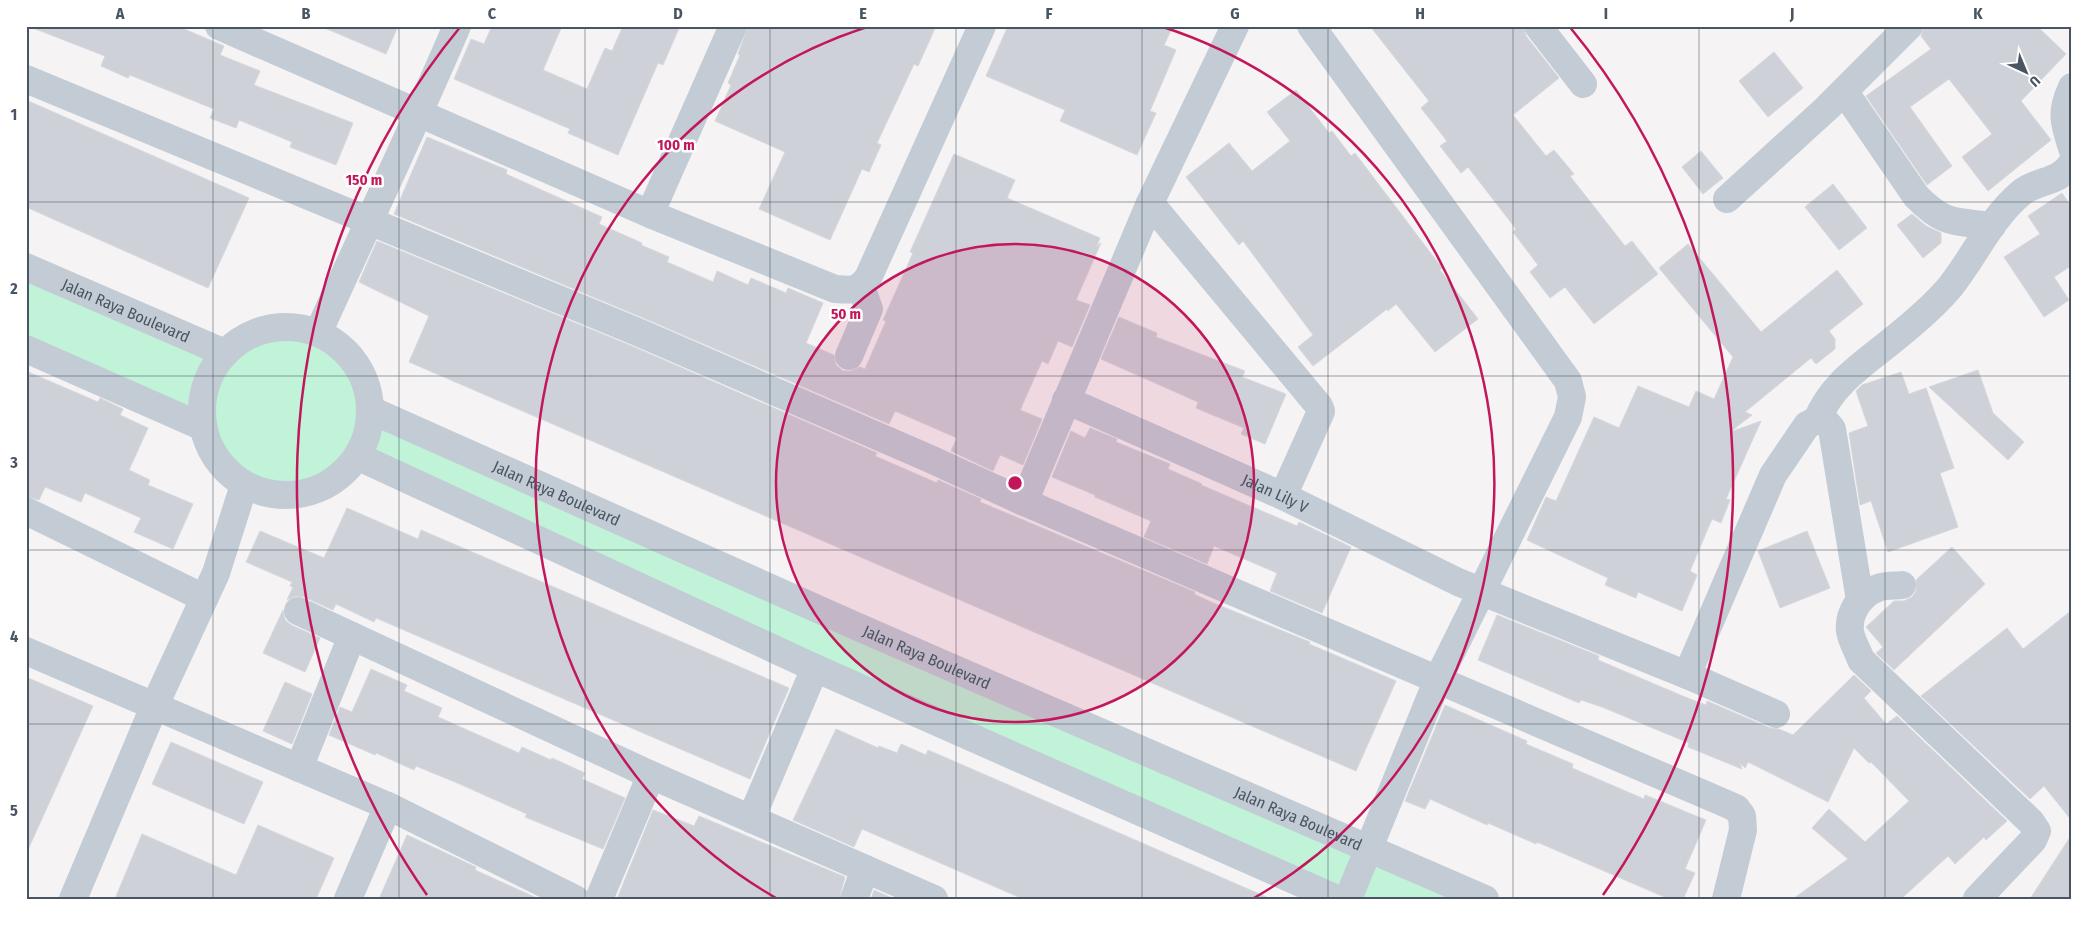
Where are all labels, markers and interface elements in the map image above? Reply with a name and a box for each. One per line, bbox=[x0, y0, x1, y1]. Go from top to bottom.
text: A bbox=[115, 4, 125, 23]
text: B bbox=[302, 4, 311, 23]
text: C bbox=[488, 4, 497, 23]
text: D bbox=[673, 4, 683, 23]
text: E bbox=[859, 4, 867, 23]
text: F bbox=[1045, 4, 1053, 23]
text: G bbox=[1230, 4, 1240, 23]
text: H bbox=[1415, 4, 1425, 23]
text: I bbox=[1604, 4, 1608, 23]
text: J bbox=[1789, 4, 1794, 23]
text: K bbox=[1973, 4, 1983, 23]
north arrow bbox=[2000, 48, 2050, 98]
text: U bbox=[2026, 72, 2044, 90]
text: 1 bbox=[11, 105, 17, 124]
text: 100 m bbox=[657, 136, 695, 154]
text: 150 m bbox=[346, 171, 382, 189]
street label: Jalan Raya Boulevard bbox=[59, 274, 193, 346]
text: 2 bbox=[9, 279, 18, 298]
text: 50 m bbox=[831, 305, 861, 323]
text: 3 bbox=[9, 453, 18, 472]
street label: Jalan Raya Boulevard bbox=[490, 456, 623, 529]
street label: Jalan Lily V bbox=[1239, 470, 1312, 517]
centre of rings bbox=[1006, 474, 1024, 492]
street label: Jalan Raya Boulevard bbox=[860, 621, 993, 693]
text: 4 bbox=[10, 627, 18, 646]
street label: Jalan Raya Boulevard bbox=[1232, 782, 1365, 854]
text: 5 bbox=[10, 801, 18, 820]

